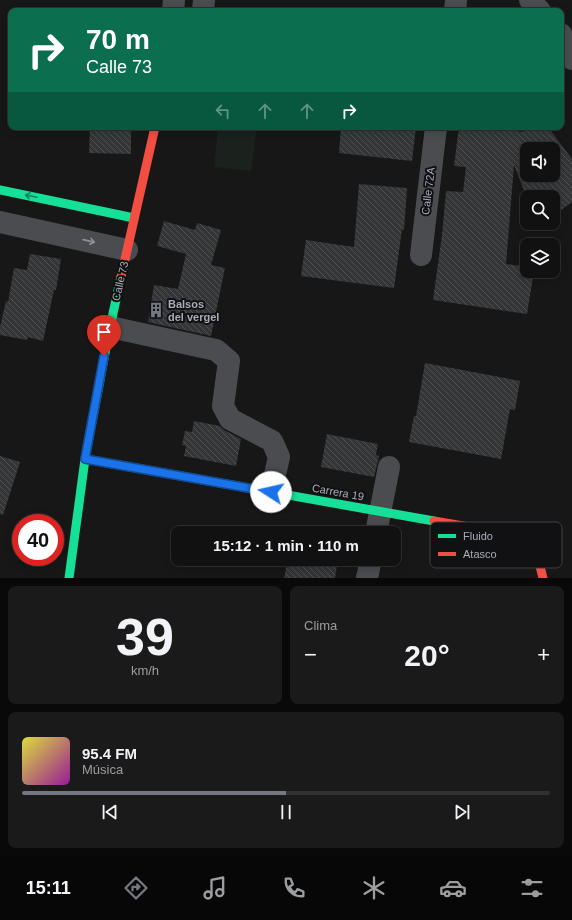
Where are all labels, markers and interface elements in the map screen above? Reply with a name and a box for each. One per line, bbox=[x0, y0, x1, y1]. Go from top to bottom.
icon: right bbox=[20, 24, 72, 76]
text: 70 m bbox=[86, 24, 150, 55]
text: Calle 73 bbox=[86, 57, 152, 77]
icon: left bbox=[212, 100, 234, 122]
icon: ahead bbox=[254, 100, 276, 122]
icon: ahead bbox=[296, 100, 318, 122]
icon: right bbox=[338, 100, 360, 122]
map controls bbox=[520, 142, 560, 278]
button: sound bbox=[520, 142, 560, 182]
street label: Calle 72A bbox=[419, 166, 437, 215]
button: search bbox=[520, 190, 560, 230]
one-way arrow bbox=[25, 192, 38, 200]
one-way arrow bbox=[83, 238, 96, 246]
button: layers bbox=[520, 238, 560, 278]
street label: Calle 73 bbox=[110, 260, 130, 302]
place label: Balsos del vergel bbox=[168, 298, 219, 323]
building icon: Balsos del vergel bbox=[147, 301, 165, 319]
pin bbox=[87, 315, 121, 356]
icon: arrive bbox=[93, 321, 115, 343]
position arrow bbox=[250, 471, 292, 513]
street label: Carrera 19 bbox=[311, 482, 365, 502]
speed limit sign: 40 bbox=[12, 514, 64, 566]
legend bbox=[430, 522, 562, 568]
text: Fluido bbox=[463, 530, 493, 542]
text: 15:12 · 1 min · 110 m bbox=[213, 537, 359, 554]
text: Atasco bbox=[463, 548, 497, 560]
text: 39 bbox=[116, 608, 174, 666]
text: Clima bbox=[304, 618, 337, 633]
text: 20° bbox=[404, 639, 450, 672]
text: − bbox=[304, 642, 317, 667]
text: + bbox=[537, 642, 550, 667]
text: km/h bbox=[131, 663, 159, 678]
text: 95.4 FM bbox=[82, 745, 137, 762]
text: Música bbox=[82, 762, 123, 777]
icon: previous bbox=[99, 801, 121, 823]
icon: pause bbox=[275, 801, 297, 823]
icon: next bbox=[451, 801, 473, 823]
icon: directions bbox=[122, 874, 150, 902]
icon: music bbox=[201, 874, 229, 902]
icon: phone bbox=[280, 874, 308, 902]
icon: climate bbox=[360, 874, 388, 902]
icon: car bbox=[439, 874, 467, 902]
icon: filters bbox=[518, 874, 546, 902]
text: 15:11 bbox=[26, 878, 71, 898]

